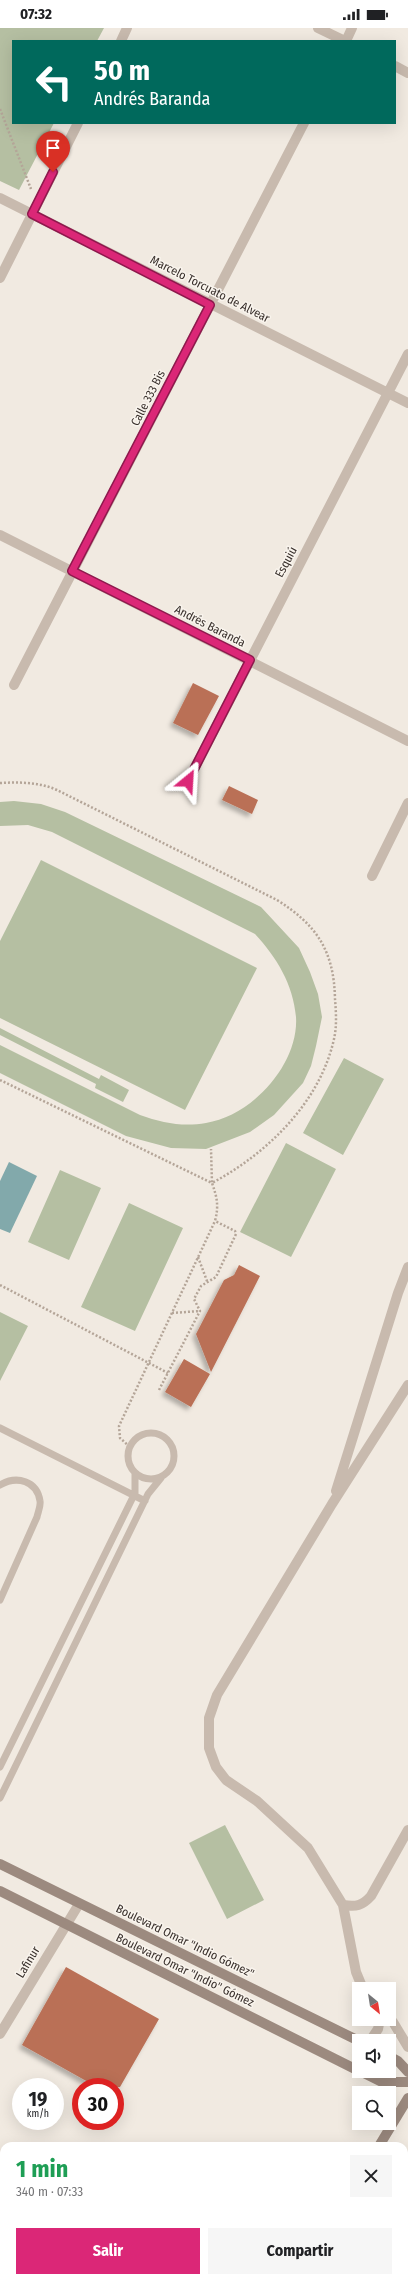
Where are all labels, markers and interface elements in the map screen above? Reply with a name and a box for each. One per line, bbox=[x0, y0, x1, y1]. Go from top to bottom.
text: 07:32 bbox=[20, 5, 52, 23]
text: 50 m bbox=[94, 54, 150, 87]
icon: left bbox=[28, 56, 80, 108]
text: Andrés Baranda bbox=[94, 88, 210, 110]
pin bbox=[36, 131, 70, 172]
icon: arrive bbox=[42, 137, 64, 159]
street label: Marcelo Torcuato de Alvear bbox=[148, 253, 273, 326]
street label: Calle 333 Bis bbox=[128, 368, 168, 428]
street label: Esquiú bbox=[272, 544, 300, 580]
street label: Andrés Baranda bbox=[172, 602, 248, 650]
position arrow bbox=[167, 760, 209, 802]
street label: Boulevard Omar "Indio Gómez" bbox=[114, 1901, 256, 1981]
street label: Boulevard Omar "Indio" Gómez bbox=[114, 1930, 257, 2010]
street label: Lafinur bbox=[13, 1943, 43, 1980]
north arrow bbox=[352, 1982, 396, 2026]
map controls bbox=[352, 1982, 396, 2130]
button: sound bbox=[352, 2034, 396, 2078]
speed limit sign: 30 bbox=[72, 2078, 124, 2130]
button: search bbox=[352, 2086, 396, 2130]
text: 19 bbox=[29, 2087, 47, 2111]
text: km/h bbox=[27, 2108, 49, 2120]
text: 1 min bbox=[16, 2155, 68, 2183]
button: close bbox=[350, 2155, 392, 2197]
text: 340 m · 07:33 bbox=[16, 2184, 83, 2199]
button: Salir bbox=[16, 2228, 200, 2274]
button: Compartir bbox=[208, 2228, 392, 2274]

